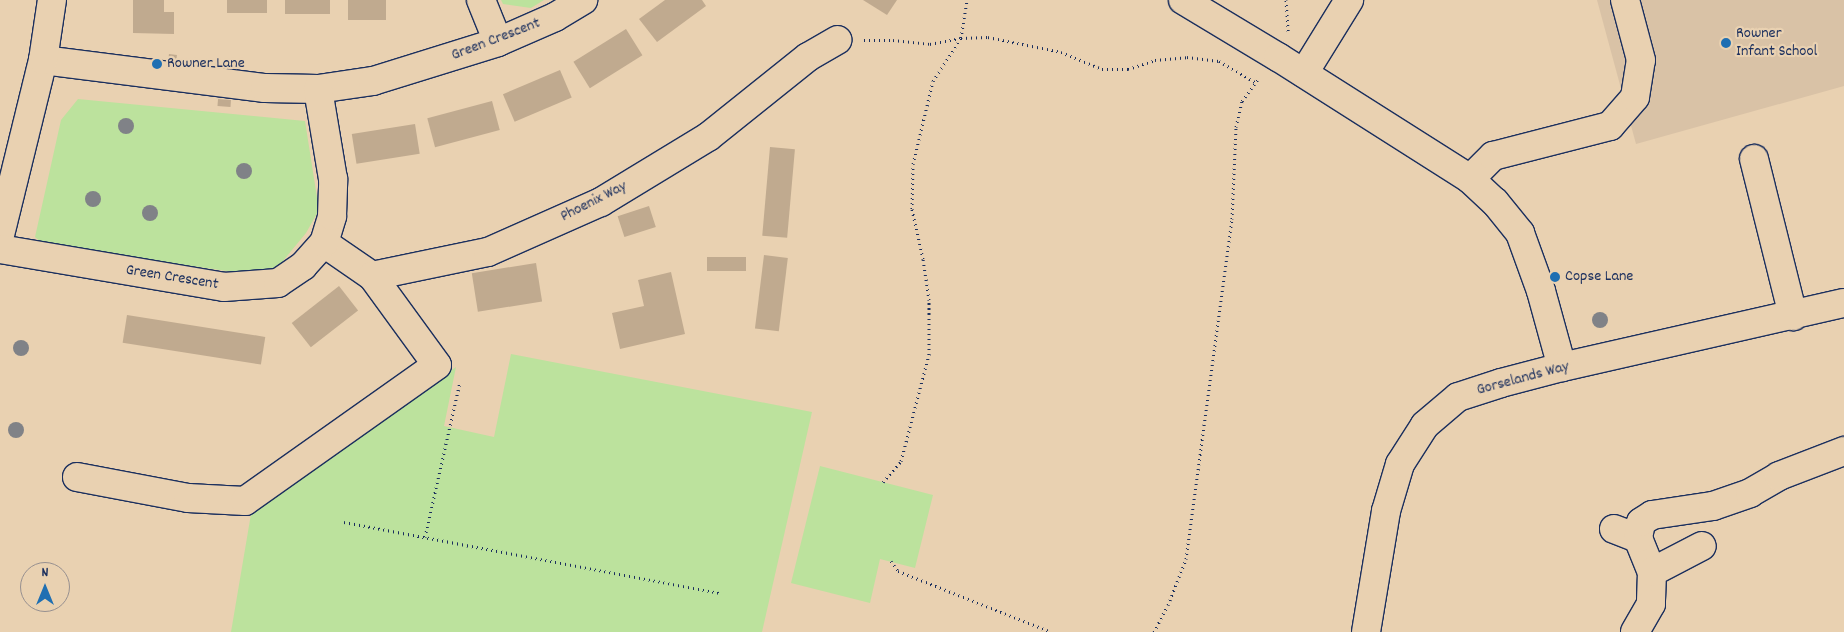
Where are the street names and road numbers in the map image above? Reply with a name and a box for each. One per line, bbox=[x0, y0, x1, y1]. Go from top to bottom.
street label: Green Crescent bbox=[449, 14, 543, 66]
street label: Phoenix Way bbox=[558, 177, 630, 227]
street label: Green Crescent bbox=[124, 261, 220, 295]
street label: Gorselands Way bbox=[1475, 357, 1571, 401]

